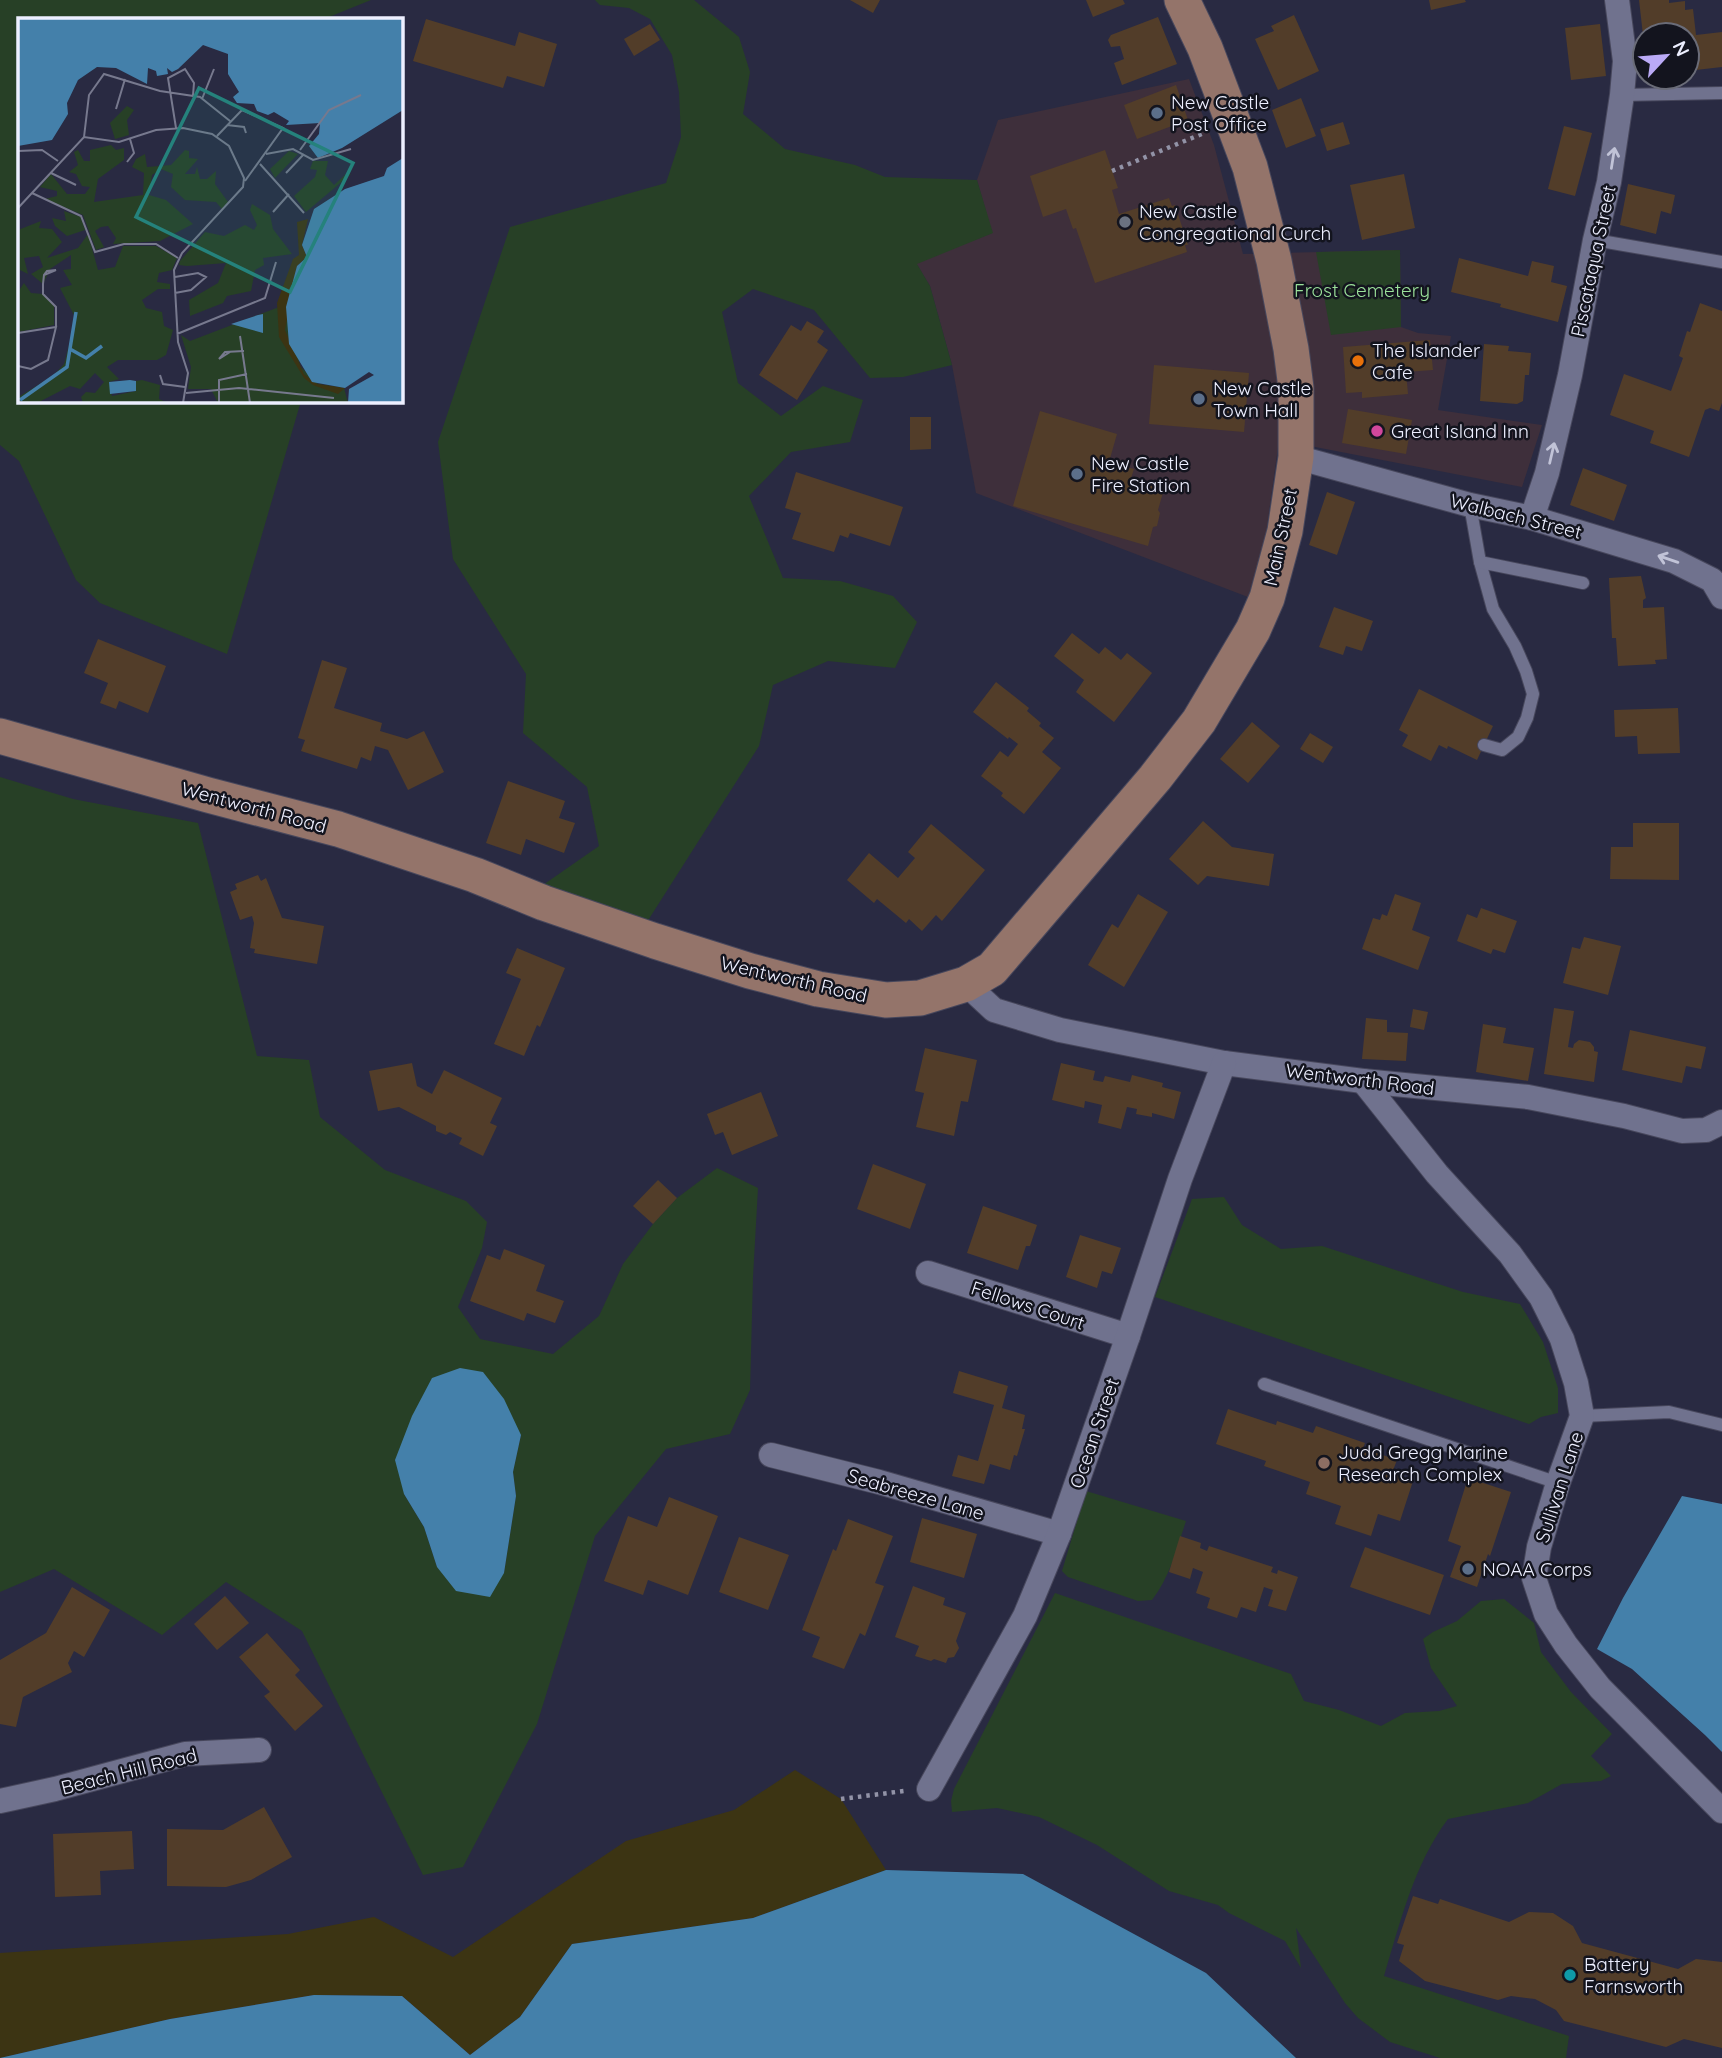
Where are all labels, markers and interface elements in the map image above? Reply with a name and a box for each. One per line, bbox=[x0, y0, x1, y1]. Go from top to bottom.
inset map bbox=[18, 18, 402, 402]
north arrow bbox=[1631, 21, 1701, 91]
text: N bbox=[1667, 37, 1695, 60]
place label: New Castle Post Office bbox=[1171, 90, 1269, 136]
marker: New Castle Post Office bbox=[1149, 105, 1165, 121]
one-way arrow bbox=[1607, 147, 1620, 170]
street label: Piscataqua Street bbox=[1565, 183, 1621, 339]
place label: New Castle Congregational Curch bbox=[1139, 199, 1331, 245]
marker: New Castle Congregational Curch bbox=[1117, 214, 1133, 230]
park label: Frost Cemetery bbox=[1294, 278, 1430, 302]
place label: The Islander Cafe bbox=[1372, 338, 1481, 384]
marker: The Islander Cafe bbox=[1350, 353, 1366, 369]
place label: New Castle Town Hall bbox=[1213, 376, 1311, 422]
marker: New Castle Town Hall bbox=[1191, 391, 1207, 407]
place label: Great Island Inn bbox=[1391, 419, 1529, 443]
marker: Great Island Inn bbox=[1369, 423, 1385, 439]
one-way arrow bbox=[1546, 442, 1559, 465]
place label: New Castle Fire Station bbox=[1091, 451, 1190, 497]
marker: New Castle Fire Station bbox=[1069, 466, 1085, 482]
street label: Main Street bbox=[1258, 486, 1302, 588]
street label: Walbach Street bbox=[1448, 488, 1584, 544]
one-way arrow bbox=[1658, 552, 1680, 564]
street label: Wentworth Road bbox=[179, 776, 329, 838]
street label: Wentworth Road bbox=[718, 950, 870, 1008]
street label: Wentworth Road bbox=[1284, 1058, 1436, 1100]
street label: Fellows Court bbox=[968, 1275, 1088, 1335]
street label: Ocean Street bbox=[1064, 1375, 1124, 1491]
street label: Sullivan Lane bbox=[1530, 1428, 1588, 1546]
place label: Judd Gregg Marine Research Complex bbox=[1338, 1440, 1508, 1486]
marker: Judd Gregg Marine Research Complex bbox=[1316, 1455, 1332, 1471]
street label: Seabreeze Lane bbox=[845, 1463, 987, 1525]
place label: NOAA Corps bbox=[1482, 1557, 1592, 1581]
marker: NOAA Corps bbox=[1460, 1561, 1476, 1577]
street label: Beach Hill Road bbox=[59, 1743, 199, 1799]
place label: Battery Farnsworth bbox=[1584, 1952, 1683, 1998]
marker: Battery Farnsworth bbox=[1562, 1967, 1578, 1983]

